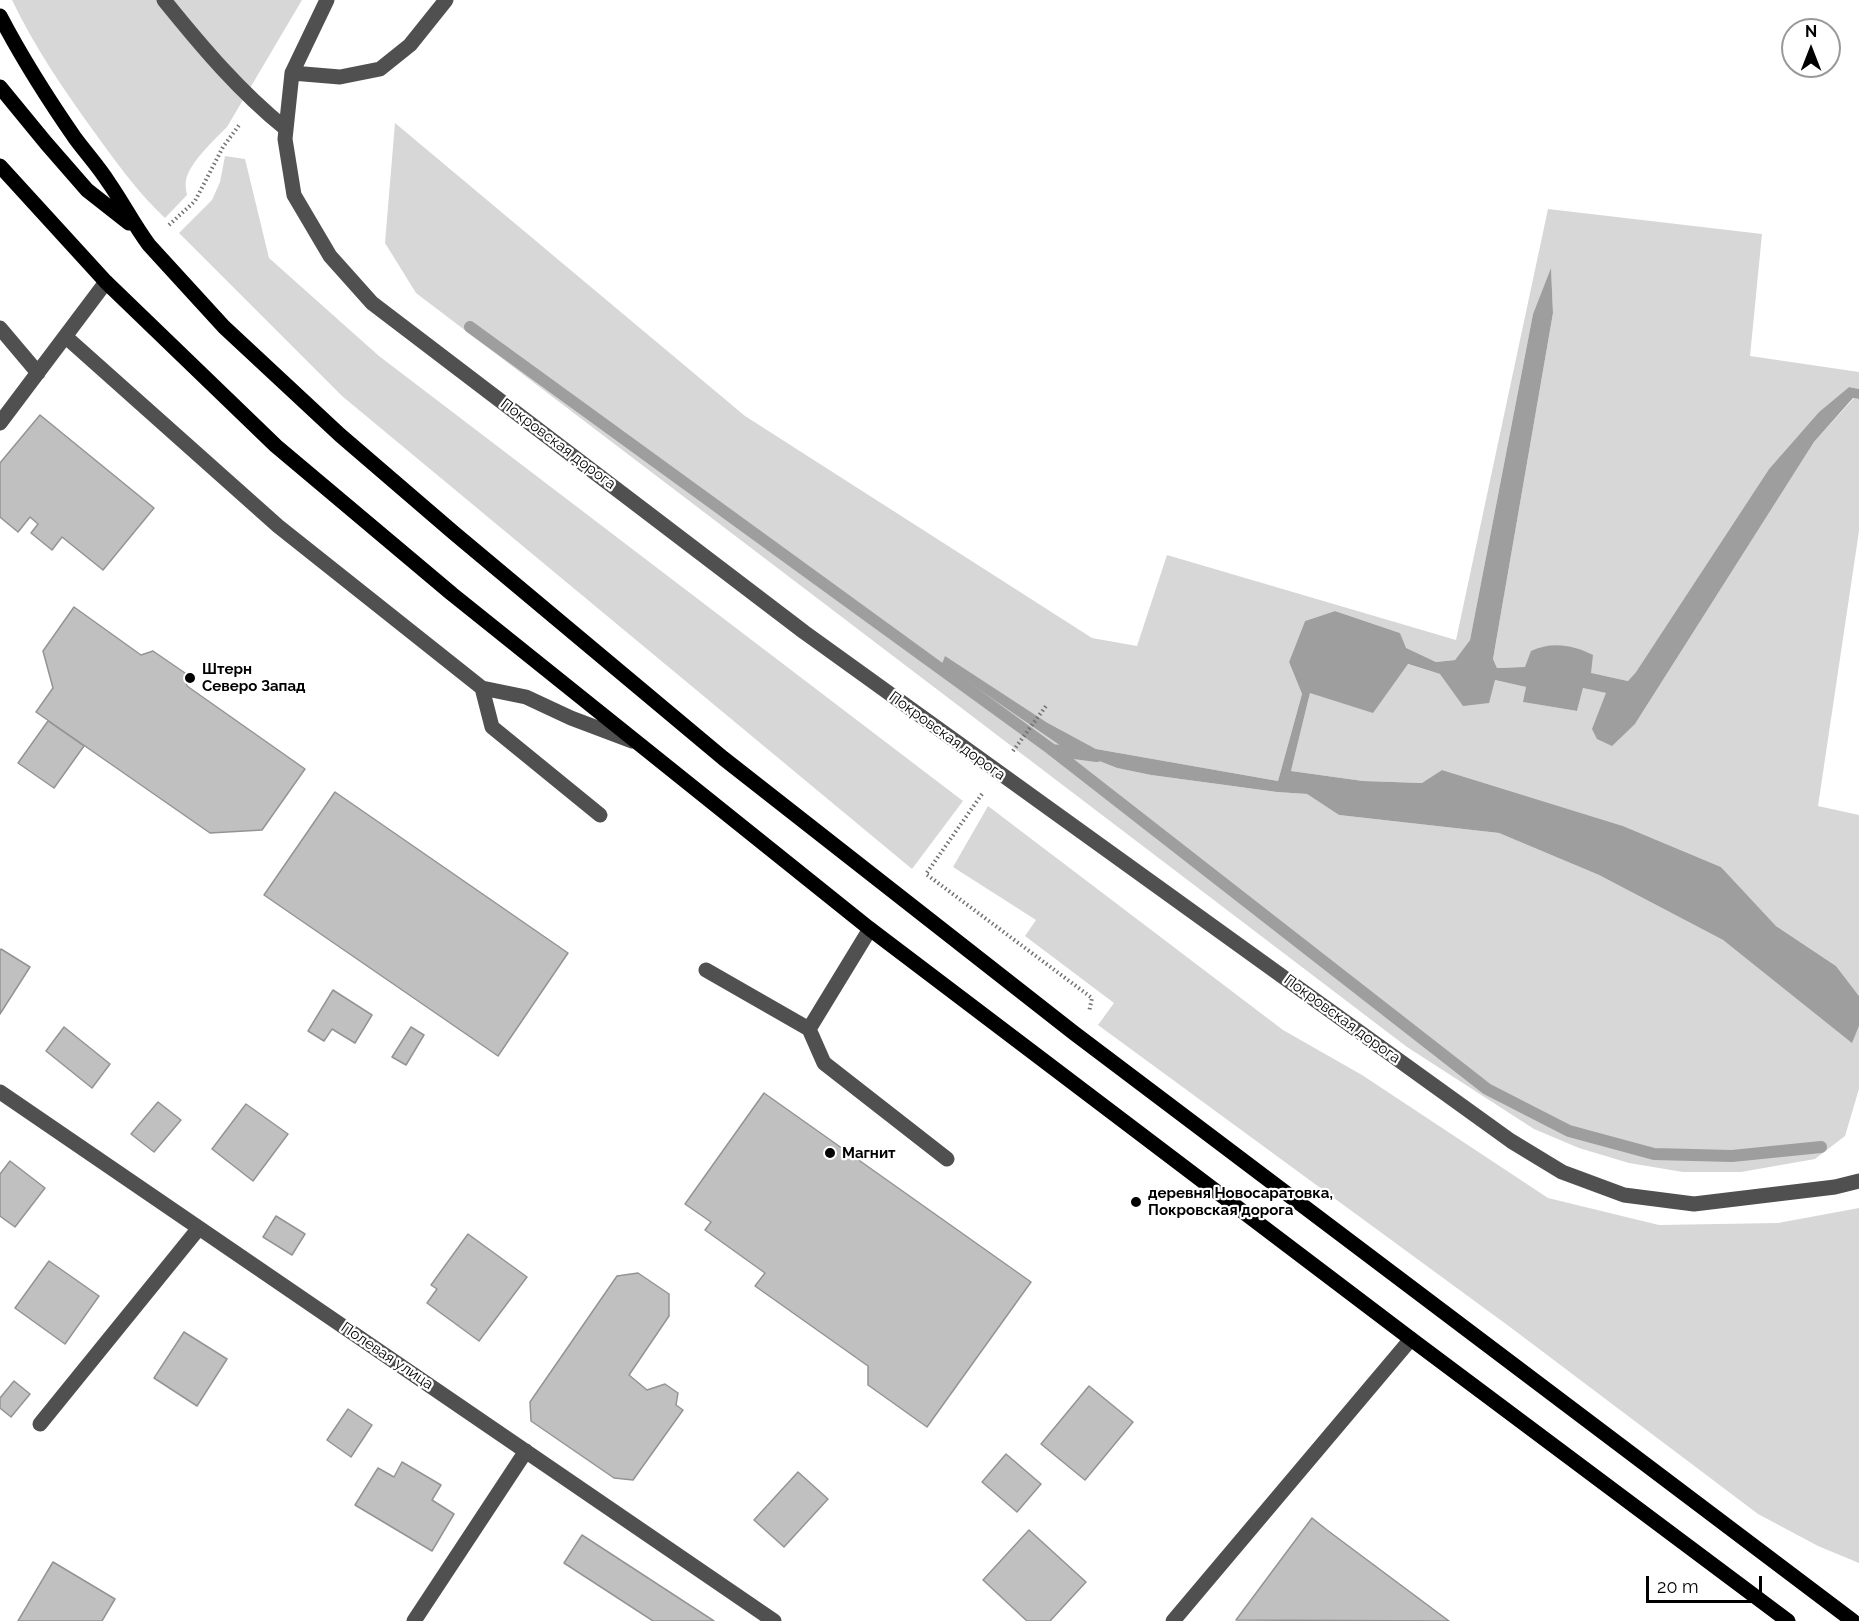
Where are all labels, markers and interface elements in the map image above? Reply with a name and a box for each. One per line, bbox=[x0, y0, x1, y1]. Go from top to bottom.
north arrow bbox=[1781, 18, 1841, 78]
text: N bbox=[1805, 22, 1817, 41]
street label: Покровская дорога bbox=[497, 395, 619, 493]
place label: Штерн Северо Запад bbox=[202, 660, 306, 695]
marker: Штерн Северо Запад bbox=[183, 671, 197, 685]
street label: Покровская дорога bbox=[885, 688, 1009, 784]
street label: Покровская дорога bbox=[1280, 971, 1404, 1067]
place label: Магнит bbox=[842, 1144, 896, 1162]
marker: Магнит bbox=[823, 1146, 837, 1160]
place label: деревня Новосаратовка, Покровская дорога bbox=[1148, 1184, 1333, 1219]
marker: деревня Новосаратовка, Покровская дорога bbox=[1129, 1195, 1143, 1209]
street label: Полевая улица bbox=[338, 1319, 436, 1393]
scale bar bbox=[1649, 1564, 1764, 1602]
text: 20 m bbox=[1657, 1576, 1699, 1597]

